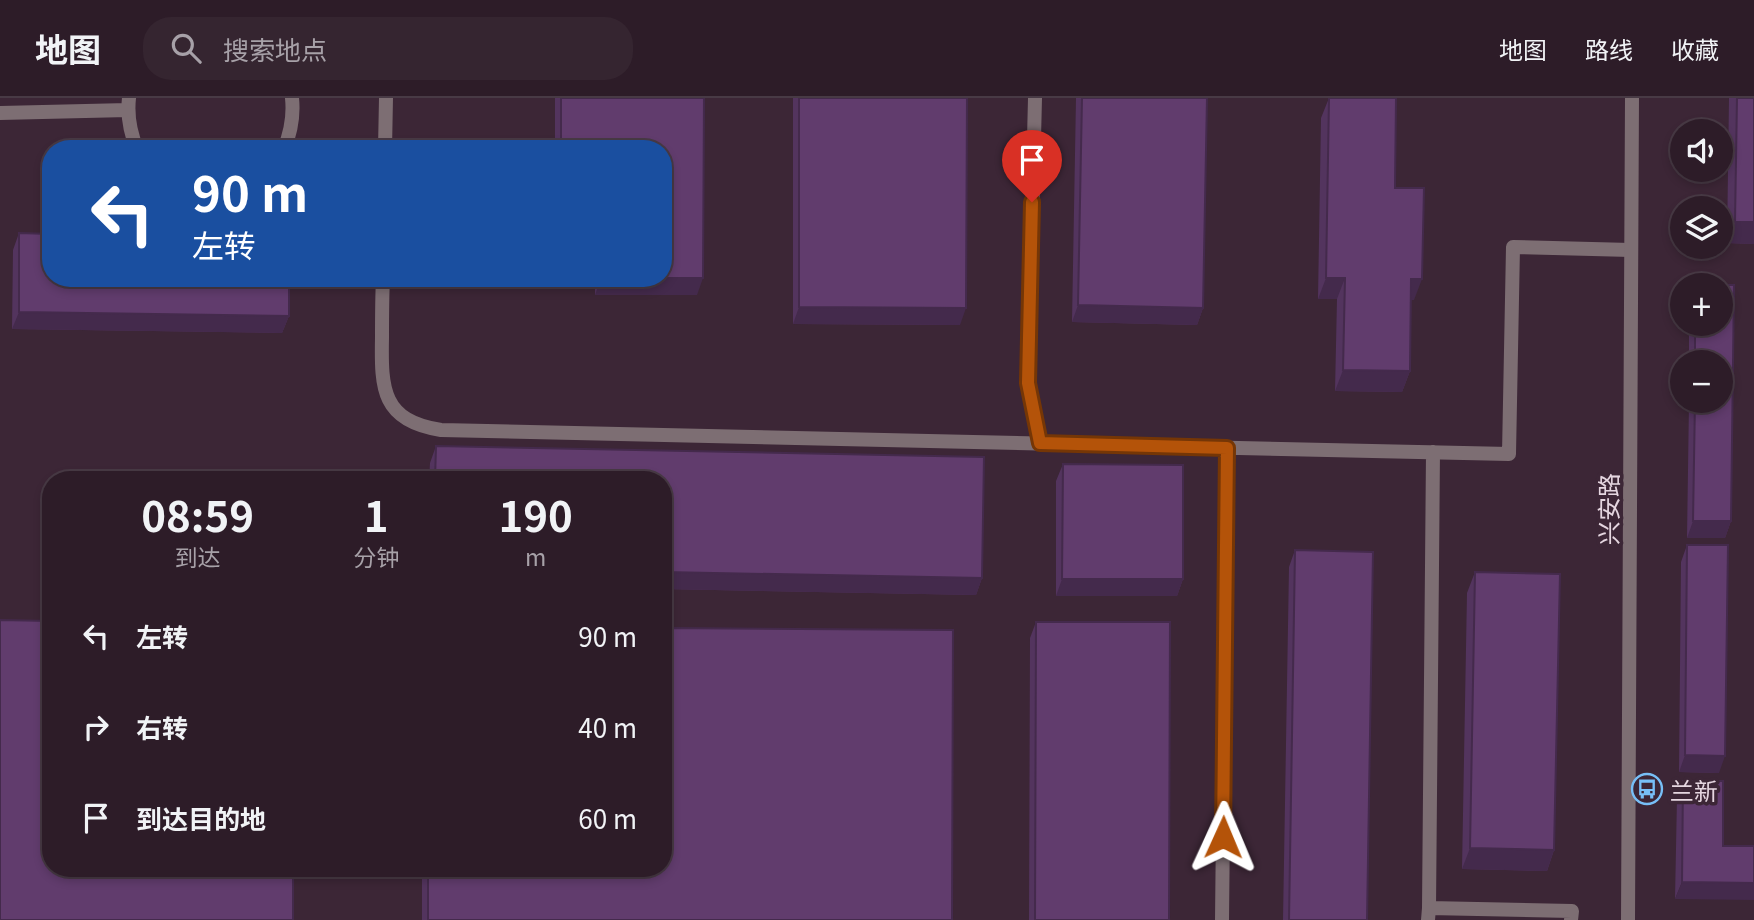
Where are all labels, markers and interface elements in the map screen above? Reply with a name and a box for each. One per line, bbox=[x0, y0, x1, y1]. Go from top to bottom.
search box bbox=[143, 17, 633, 80]
text: 地图 bbox=[35, 24, 101, 72]
icon: search bbox=[167, 29, 205, 67]
text: 搜索地点 bbox=[223, 30, 327, 67]
text: 地图 bbox=[1499, 31, 1547, 66]
text: 路线 bbox=[1585, 31, 1633, 66]
text: 收藏 bbox=[1671, 31, 1719, 66]
map controls bbox=[1670, 119, 1733, 413]
button: sound bbox=[1670, 119, 1733, 182]
pin bbox=[1002, 130, 1062, 202]
icon: arrive bbox=[1013, 141, 1051, 179]
text: 90 m bbox=[192, 155, 308, 226]
icon: left bbox=[77, 168, 168, 259]
button: layers bbox=[1670, 196, 1733, 259]
text: 左转 bbox=[192, 221, 256, 267]
button: + bbox=[1670, 273, 1733, 336]
button: − bbox=[1670, 350, 1733, 413]
street label: 兴安路 bbox=[1590, 473, 1625, 545]
text: 08:59 bbox=[141, 483, 254, 544]
text: 1 bbox=[364, 483, 389, 544]
text: 190 bbox=[498, 483, 573, 544]
text: 到达 bbox=[175, 539, 221, 573]
text: 分钟 bbox=[353, 539, 399, 573]
text: m bbox=[525, 539, 546, 573]
icon: left bbox=[77, 617, 115, 655]
text: 左转 bbox=[136, 617, 188, 654]
text: 90 m bbox=[578, 617, 637, 654]
icon: right bbox=[77, 708, 115, 746]
text: 右转 bbox=[136, 708, 188, 745]
text: 40 m bbox=[578, 708, 637, 745]
bus stop icon: 兰新 bbox=[1630, 772, 1664, 806]
place label: 兰新 bbox=[1670, 772, 1718, 807]
icon: arrive bbox=[77, 799, 115, 837]
text: 到达目的地 bbox=[136, 799, 266, 836]
text: 60 m bbox=[578, 799, 637, 836]
position arrow bbox=[1186, 800, 1260, 874]

